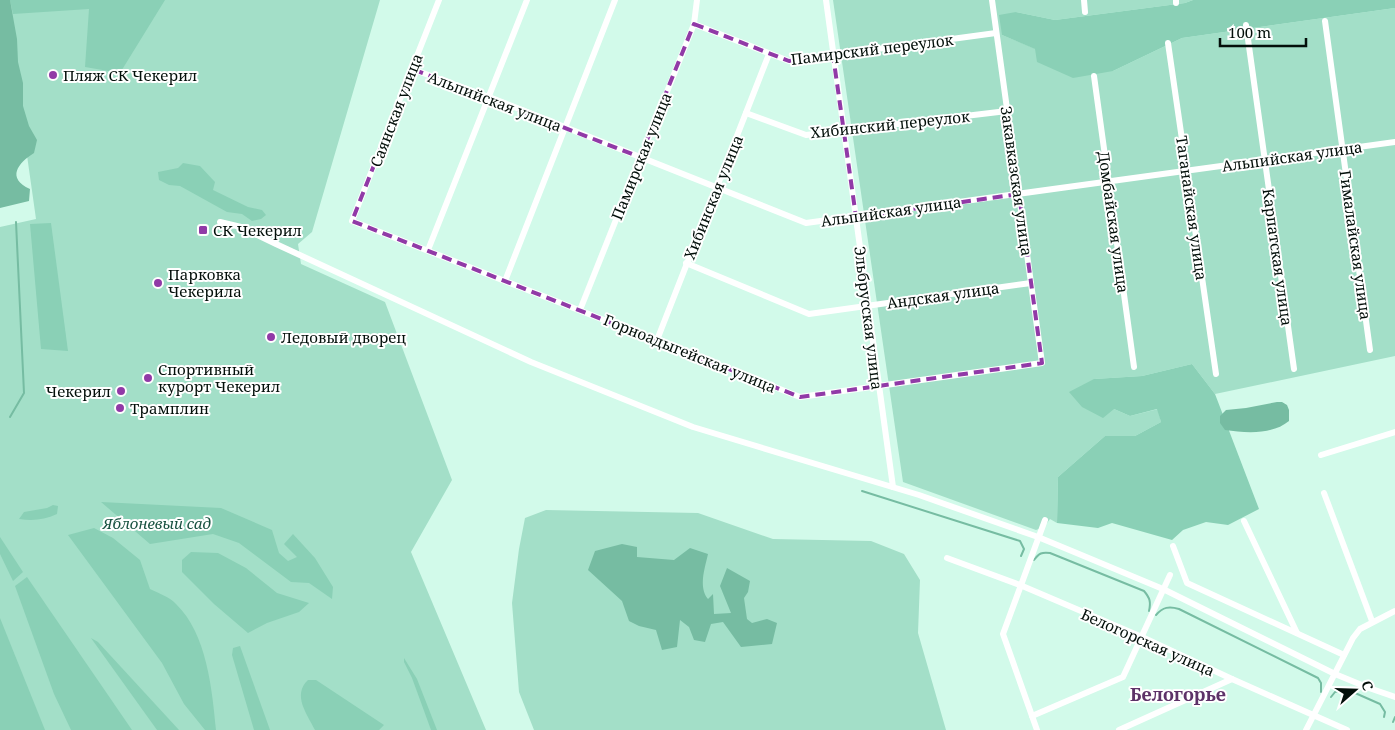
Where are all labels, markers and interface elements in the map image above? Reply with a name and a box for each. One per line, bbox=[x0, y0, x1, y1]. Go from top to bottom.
scale bar bbox=[1220, 15, 1306, 47]
text: 100 m bbox=[1228, 22, 1271, 42]
street label: Памирский переулок bbox=[790, 29, 955, 69]
street label: Саянская улица bbox=[365, 50, 427, 170]
place label: Пляж СК Чекерил bbox=[63, 65, 197, 85]
street label: Альпийская улица bbox=[425, 66, 565, 136]
marker: Пляж СК Чекерил bbox=[47, 69, 59, 81]
street label: Памирская улица bbox=[606, 89, 676, 223]
street label: Закавказская улица bbox=[997, 105, 1037, 257]
street label: Хибинский переулок bbox=[809, 106, 971, 142]
street label: Хибинская улица bbox=[679, 132, 747, 262]
street label: Таганайская улица bbox=[1172, 134, 1212, 282]
street label: Альпийская улица bbox=[1221, 136, 1363, 176]
street label: Домбайская улица bbox=[1094, 150, 1134, 294]
street label: Гималайская улица bbox=[1336, 169, 1376, 321]
street label: Карпатская улица bbox=[1258, 187, 1298, 327]
street label: Альпийская улица bbox=[820, 191, 962, 231]
place label: СК Чекерил bbox=[213, 220, 302, 240]
marker: СК Чекерил bbox=[197, 224, 209, 236]
street label: Эльбрусская улица bbox=[850, 245, 888, 391]
place label: Парковка Чекерила bbox=[168, 264, 242, 301]
marker: Парковка Чекерила bbox=[152, 277, 164, 289]
street label: Андская улица bbox=[885, 277, 1001, 313]
street label: Горноадыгейская улица bbox=[601, 309, 779, 397]
place label: Ледовый дворец bbox=[281, 327, 406, 347]
marker: Ледовый дворец bbox=[265, 331, 277, 343]
place label: Спортивный курорт Чекерил bbox=[158, 359, 280, 396]
marker: Спортивный курорт Чекерил bbox=[142, 372, 154, 384]
place label: Чекерил bbox=[46, 381, 111, 401]
marker: Чекерил bbox=[115, 385, 127, 397]
place label: Трамплин bbox=[130, 398, 209, 418]
marker: Трамплин bbox=[114, 402, 126, 414]
park label: Яблоневый сад bbox=[102, 513, 212, 533]
street label: Белогорская улица bbox=[1078, 604, 1218, 680]
north arrow bbox=[1330, 665, 1380, 715]
text: С bbox=[1357, 678, 1378, 693]
district label: Белогорье bbox=[1130, 682, 1226, 706]

